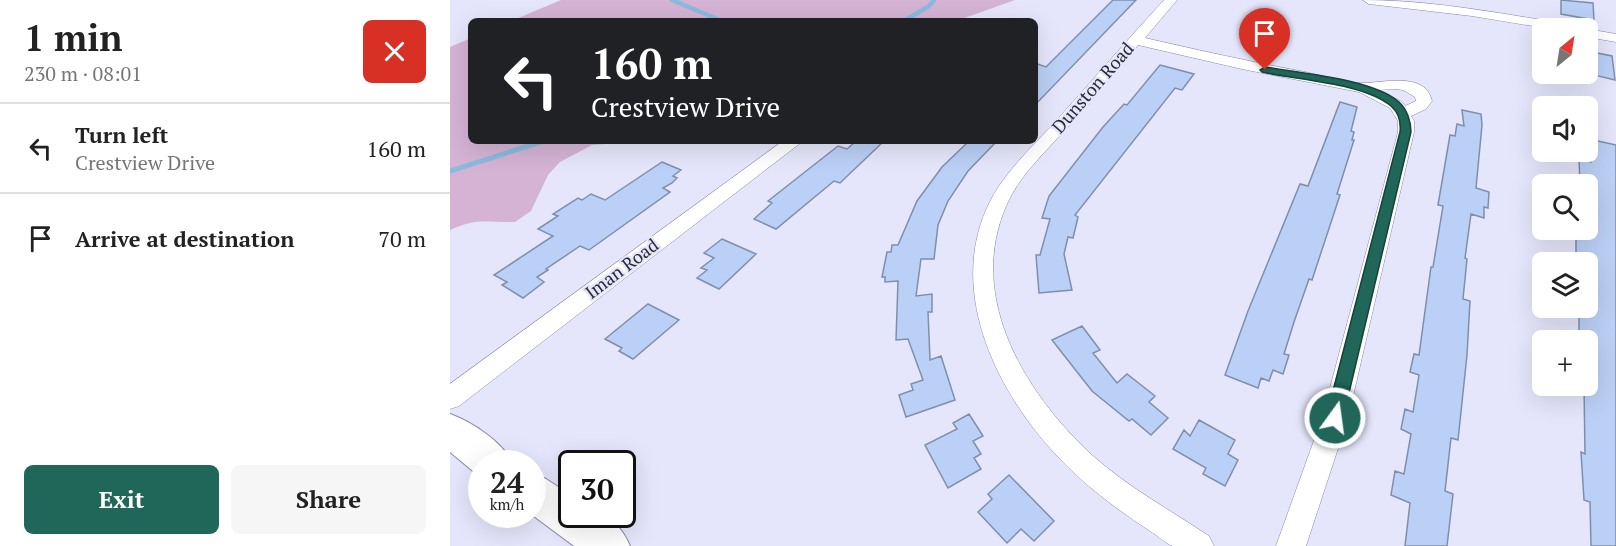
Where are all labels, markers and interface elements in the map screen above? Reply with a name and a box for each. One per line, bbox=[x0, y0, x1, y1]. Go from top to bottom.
pin bbox=[1239, 8, 1290, 70]
text: 1 min bbox=[24, 14, 122, 61]
icon: arrive bbox=[1248, 17, 1281, 50]
north arrow bbox=[1532, 18, 1598, 84]
map controls bbox=[1532, 18, 1598, 396]
button: close bbox=[363, 20, 426, 83]
text: 160 m bbox=[591, 35, 712, 91]
street label: Dunston Road bbox=[1046, 37, 1139, 138]
icon: left bbox=[492, 42, 570, 120]
text: 230 m · 08:01 bbox=[24, 60, 142, 87]
text: Crestview Drive bbox=[591, 89, 780, 125]
button: sound bbox=[1532, 96, 1598, 162]
text: Turn left bbox=[75, 120, 168, 149]
icon: left bbox=[24, 132, 57, 165]
text: 160 m bbox=[366, 134, 426, 163]
text: Crestview Drive bbox=[75, 149, 215, 176]
button: search bbox=[1532, 174, 1598, 240]
icon: arrive bbox=[24, 222, 57, 255]
text: Arrive at destination bbox=[75, 224, 294, 253]
text: 70 m bbox=[378, 224, 426, 253]
street label: Iman Road bbox=[580, 233, 663, 304]
button: layers bbox=[1532, 252, 1598, 318]
button: + bbox=[1532, 330, 1598, 396]
position arrow bbox=[1303, 386, 1367, 450]
speed limit sign: 30 bbox=[558, 450, 636, 528]
text: 24 bbox=[490, 462, 524, 502]
button: Exit bbox=[24, 465, 219, 534]
button: Share bbox=[231, 465, 426, 534]
text: km/h bbox=[490, 494, 524, 514]

